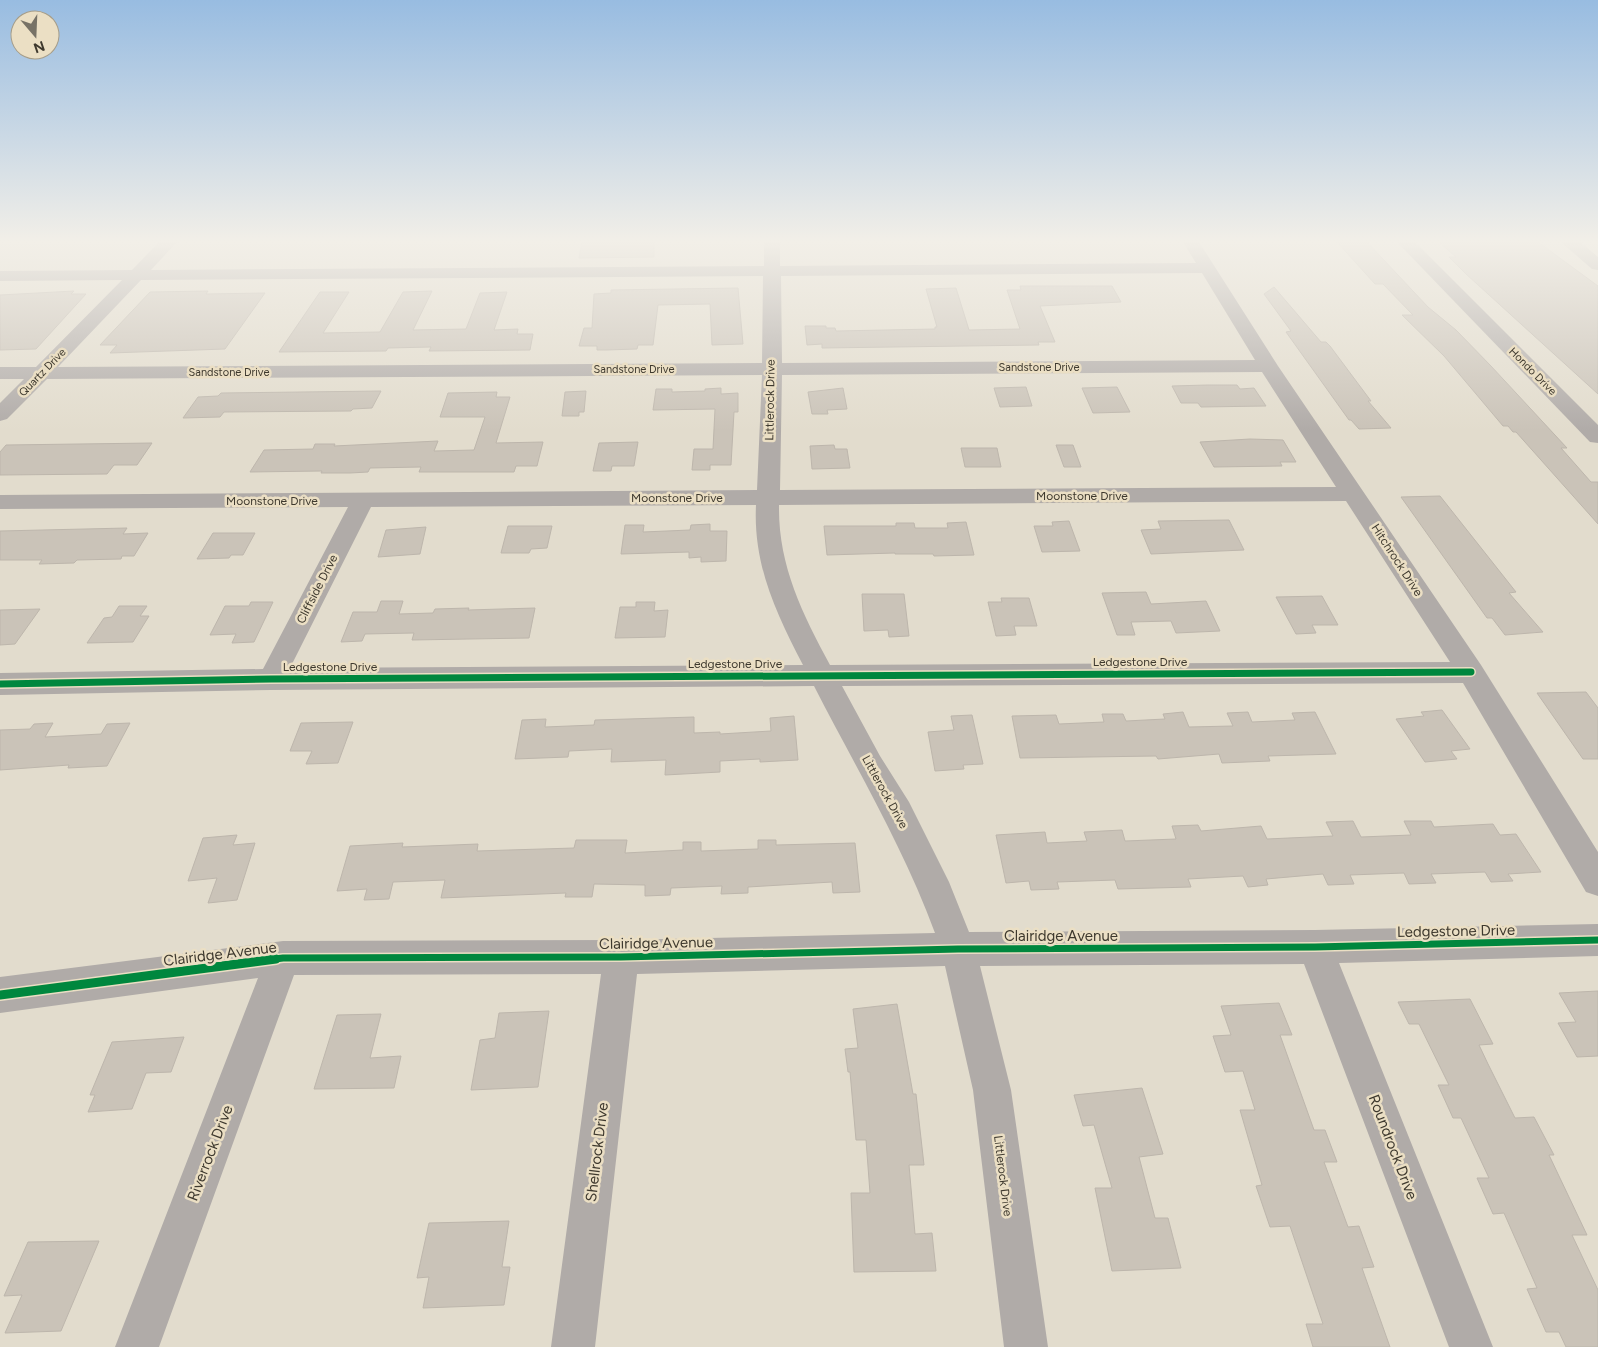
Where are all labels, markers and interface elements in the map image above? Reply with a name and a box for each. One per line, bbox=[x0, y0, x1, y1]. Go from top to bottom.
north arrow bbox=[10, 10, 60, 60]
text: N bbox=[31, 37, 47, 57]
street label: Hondo Drive bbox=[1506, 345, 1559, 398]
street label: Quartz Drive bbox=[16, 346, 68, 399]
street label: Littlerock Drive bbox=[762, 359, 778, 441]
street label: Sandstone Drive bbox=[999, 361, 1079, 374]
street label: Sandstone Drive bbox=[594, 363, 674, 376]
street label: Sandstone Drive bbox=[189, 366, 269, 379]
street label: Moonstone Drive bbox=[1036, 489, 1128, 503]
street label: Moonstone Drive bbox=[631, 491, 723, 505]
street label: Moonstone Drive bbox=[226, 494, 318, 508]
street label: Hitchrock Drive bbox=[1368, 521, 1426, 599]
street label: Cliffside Drive bbox=[294, 552, 341, 626]
street label: Ledgestone Drive bbox=[1093, 655, 1188, 669]
street label: Ledgestone Drive bbox=[688, 657, 783, 671]
street label: Ledgestone Drive bbox=[283, 660, 378, 674]
street label: Littlerock Drive bbox=[859, 753, 911, 831]
street label: Ledgestone Drive bbox=[1397, 921, 1515, 941]
street label: Clairidge Avenue bbox=[1004, 927, 1118, 945]
street label: Clairidge Avenue bbox=[599, 933, 713, 953]
street label: Clairidge Avenue bbox=[162, 938, 278, 970]
street label: Roundrock Drive bbox=[1365, 1092, 1421, 1202]
street label: Shellrock Drive bbox=[582, 1101, 612, 1203]
street label: Riverrock Drive bbox=[183, 1102, 237, 1204]
street label: Littlerock Drive bbox=[991, 1135, 1015, 1218]

